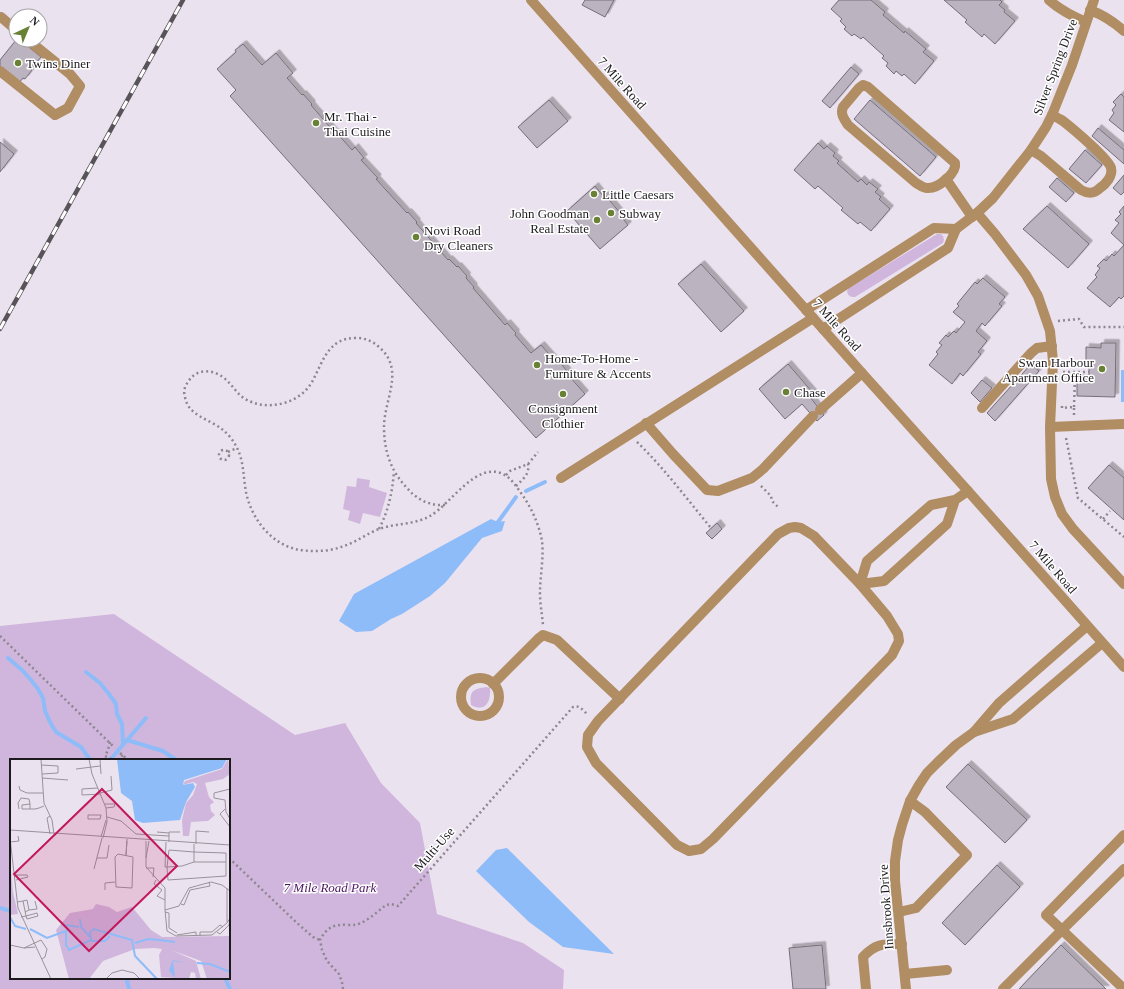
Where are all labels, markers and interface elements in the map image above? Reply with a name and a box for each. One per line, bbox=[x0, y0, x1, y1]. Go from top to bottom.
north arrow bbox=[8, 8, 48, 48]
text: N bbox=[28, 14, 42, 28]
street label: Silver Spring Drive bbox=[1030, 17, 1080, 117]
street label: 7 Mile Road bbox=[595, 54, 650, 113]
place label: Twins Diner bbox=[26, 56, 91, 71]
marker: Twins Diner bbox=[13, 58, 23, 68]
place label: Mr. Thai - Thai Cuisine bbox=[324, 109, 391, 139]
marker: Mr. Thai - Thai Cuisine bbox=[311, 118, 321, 128]
place label: Little Caesars bbox=[602, 187, 674, 202]
marker: Little Caesars bbox=[589, 189, 599, 199]
place label: John Goodman Real Estate bbox=[510, 206, 589, 236]
place label: Subway bbox=[619, 206, 661, 221]
marker: Subway bbox=[606, 208, 616, 218]
marker: John Goodman Real Estate bbox=[592, 215, 602, 225]
place label: Novi Road Dry Cleaners bbox=[424, 223, 493, 253]
marker: Novi Road Dry Cleaners bbox=[411, 232, 421, 242]
street label: 7 Mile Road bbox=[810, 296, 865, 355]
place label: Home-To-Home - Furniture & Accents bbox=[545, 351, 651, 381]
place label: Swan Harbour Apartment Office bbox=[1002, 355, 1095, 385]
marker: Home-To-Home - Furniture & Accents bbox=[532, 360, 542, 370]
marker: Swan Harbour Apartment Office bbox=[1097, 364, 1107, 374]
place label: Chase bbox=[794, 385, 826, 400]
marker: Chase bbox=[781, 387, 791, 397]
marker: Consignment Clothier bbox=[558, 389, 568, 399]
place label: Consignment Clothier bbox=[528, 401, 598, 431]
street label: 7 Mile Road bbox=[1026, 538, 1080, 597]
inset map bbox=[10, 759, 230, 979]
street label: Multi-Use bbox=[411, 824, 457, 874]
street label: Innsbrook Drive bbox=[876, 864, 896, 950]
park label: 7 Mile Road Park bbox=[284, 880, 377, 895]

